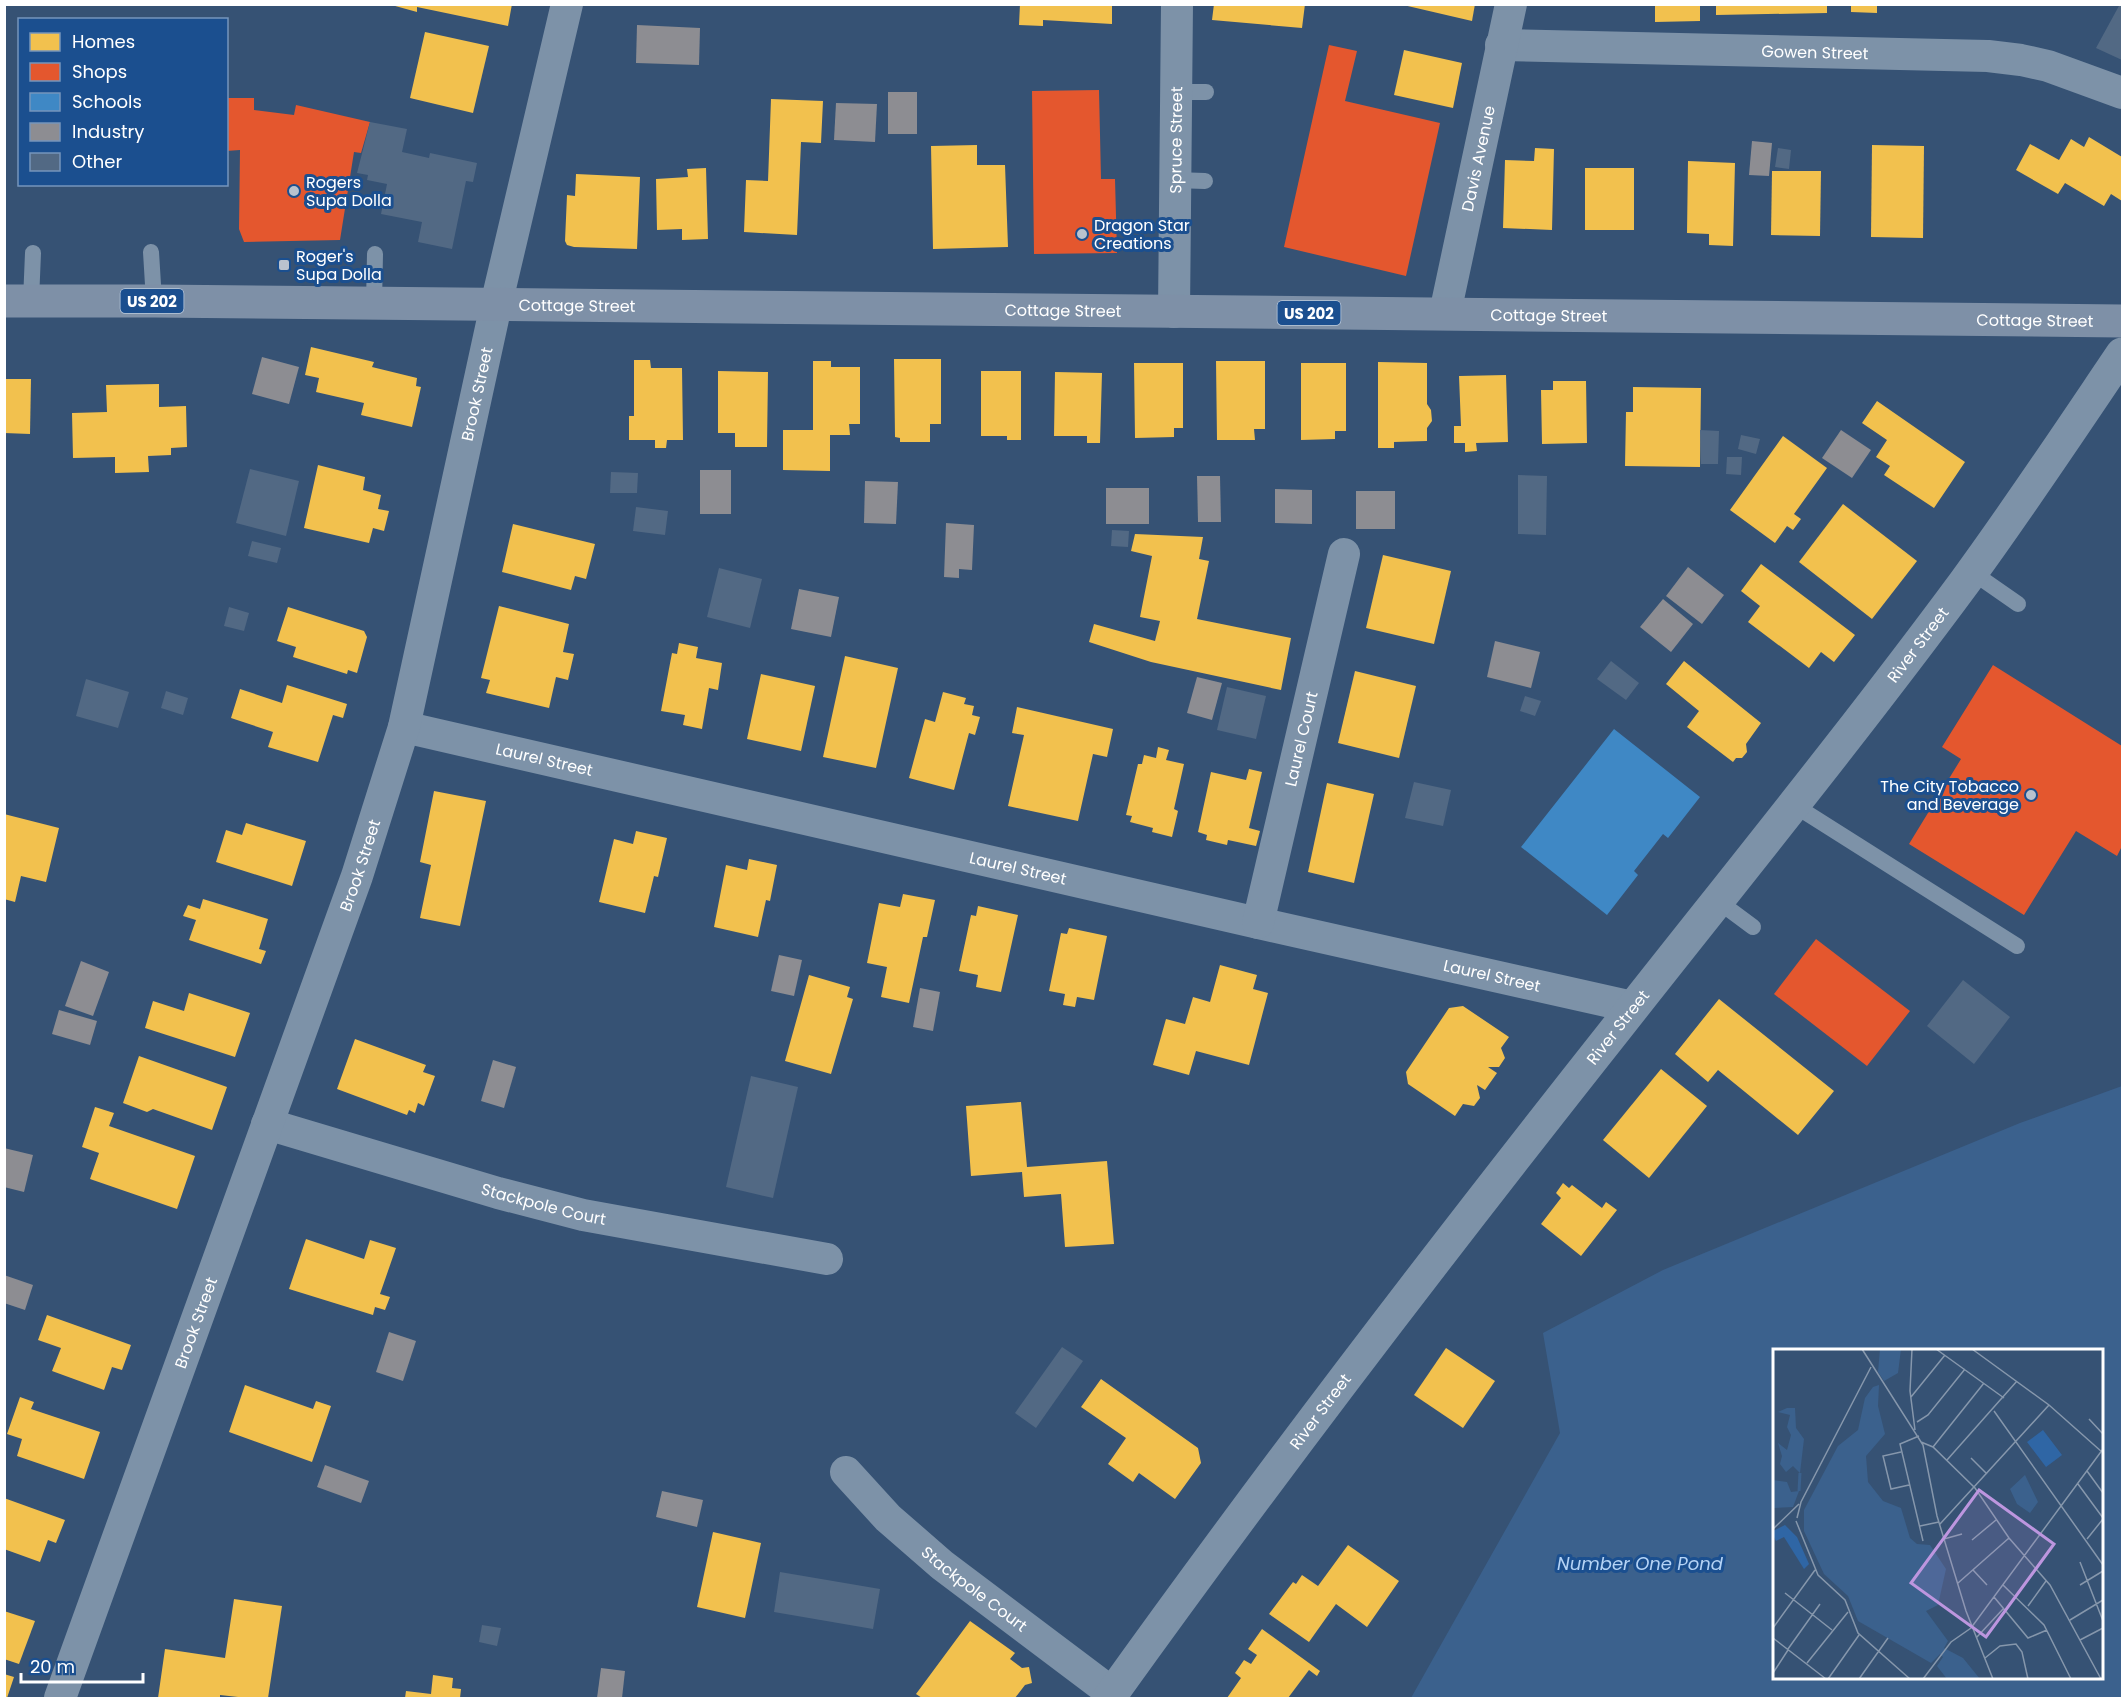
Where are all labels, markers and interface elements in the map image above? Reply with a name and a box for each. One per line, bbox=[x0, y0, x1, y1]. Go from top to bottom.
legend bbox=[18, 18, 228, 186]
text: Homes bbox=[72, 29, 135, 54]
street label: Gowen Street bbox=[1761, 39, 1869, 65]
text: Shops bbox=[72, 59, 127, 84]
street label: Spruce Street bbox=[1164, 86, 1188, 194]
text: Schools bbox=[72, 89, 142, 114]
street label: Davis Avenue bbox=[1455, 103, 1501, 214]
text: Industry bbox=[72, 119, 144, 144]
text: Other bbox=[72, 149, 122, 174]
place label: Rogers Supa Dolla bbox=[306, 171, 392, 212]
marker: Rogers Supa Dolla bbox=[287, 184, 301, 198]
place label: Dragon Star Creations bbox=[1094, 214, 1190, 255]
marker: Dragon Star Creations bbox=[1075, 227, 1089, 241]
place label: Roger's Supa Dolla bbox=[296, 245, 382, 286]
marker: Roger's Supa Dolla bbox=[277, 258, 291, 272]
road number: US 202 bbox=[120, 289, 184, 313]
street label: Cottage Street bbox=[518, 293, 636, 317]
street label: Cottage Street bbox=[1004, 298, 1122, 322]
road number: US 202 bbox=[1278, 301, 1340, 325]
street label: Cottage Street bbox=[1490, 303, 1608, 327]
street label: Cottage Street bbox=[1976, 308, 2094, 332]
street label: Brook Street bbox=[455, 345, 498, 443]
street label: River Street bbox=[1881, 602, 1954, 687]
street label: Laurel Court bbox=[1279, 689, 1323, 789]
street label: Laurel Street bbox=[494, 737, 595, 782]
place label: The City Tobacco and Beverage bbox=[1880, 775, 2019, 816]
marker: The City Tobacco and Beverage bbox=[2024, 788, 2038, 802]
street label: Brook Street bbox=[334, 816, 386, 915]
street label: Laurel Street bbox=[967, 846, 1069, 890]
street label: Laurel Street bbox=[1441, 953, 1543, 997]
street label: River Street bbox=[1581, 985, 1654, 1069]
street label: Stackpole Court bbox=[478, 1177, 608, 1230]
street label: Brook Street bbox=[169, 1274, 223, 1372]
inset map bbox=[1773, 1349, 2103, 1679]
street label: River Street bbox=[1284, 1368, 1356, 1454]
street label: Stackpole Court bbox=[916, 1541, 1032, 1637]
water label: Number One Pond bbox=[1557, 1551, 1724, 1576]
scale bar bbox=[21, 1646, 142, 1684]
text: 20 m bbox=[30, 1654, 75, 1679]

